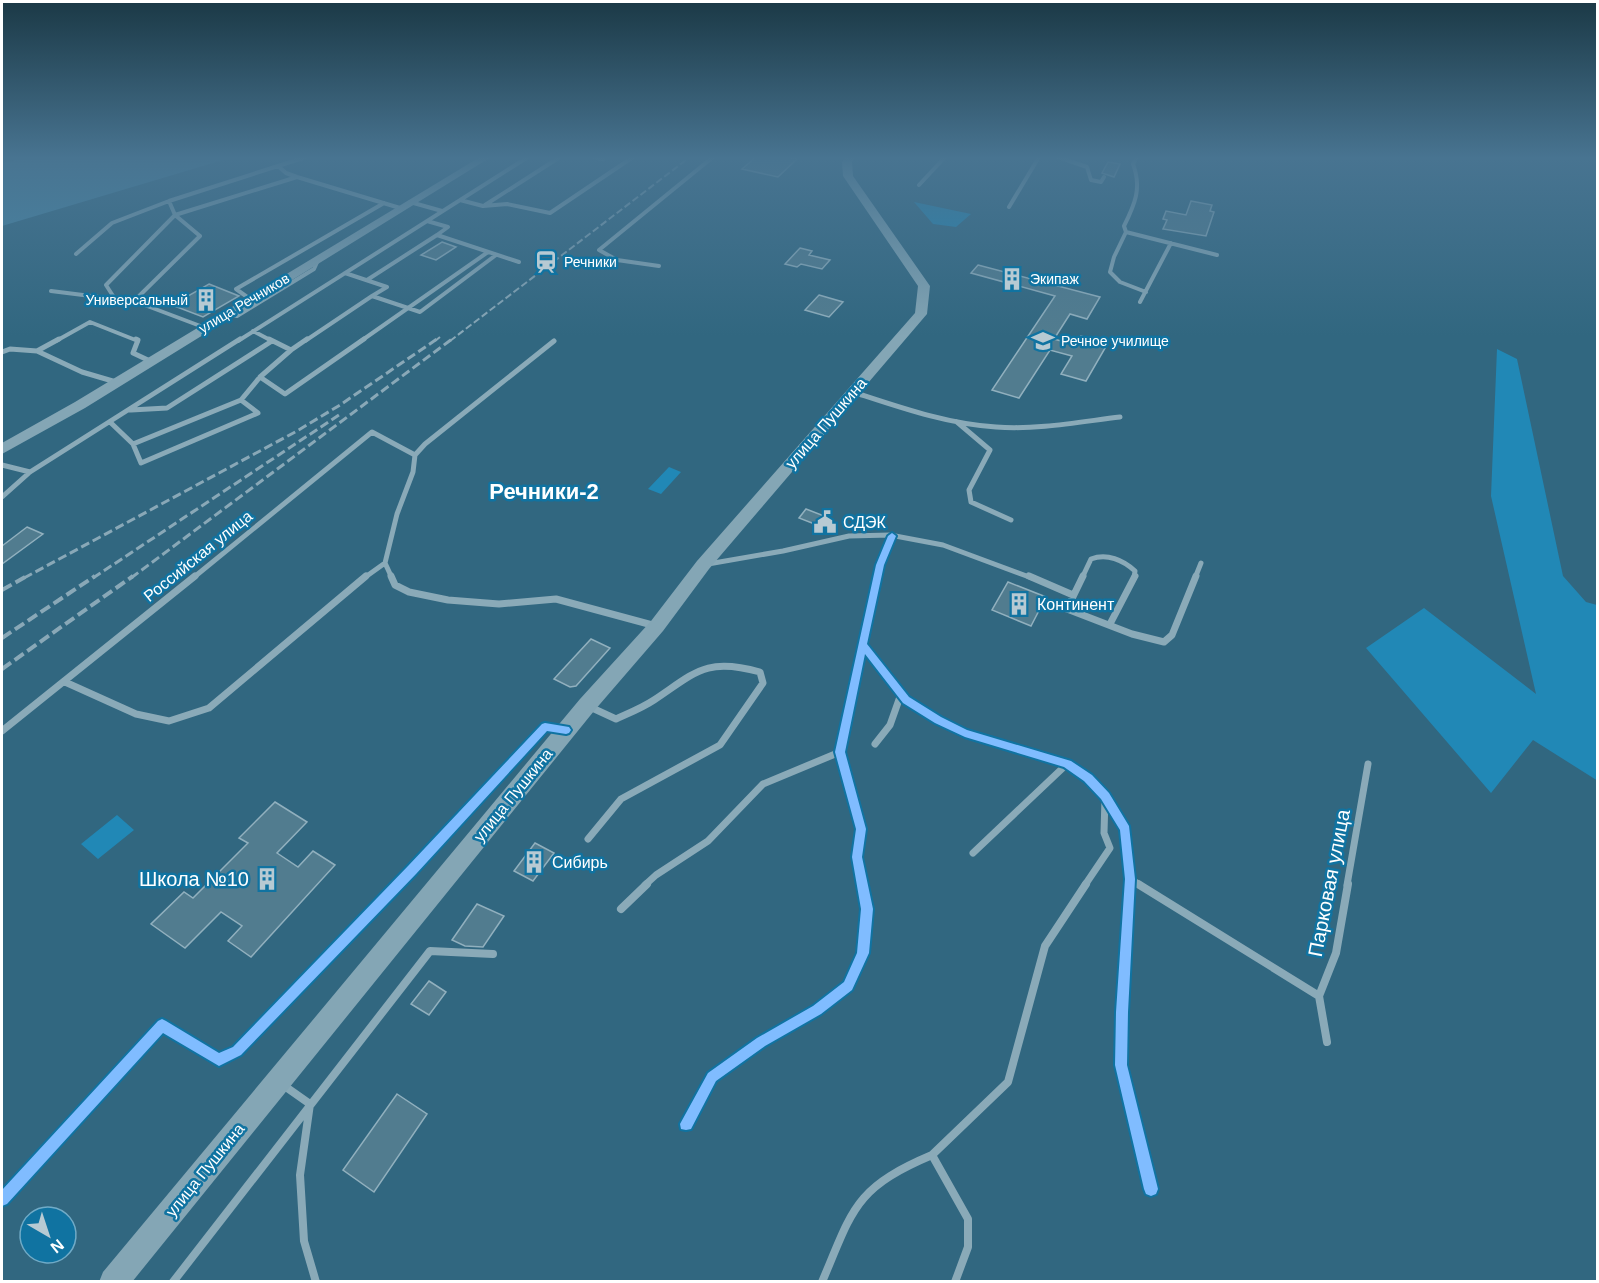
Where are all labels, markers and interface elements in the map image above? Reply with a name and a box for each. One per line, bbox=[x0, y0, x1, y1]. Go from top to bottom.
station icon: Речники bbox=[533, 249, 559, 275]
place label: Речники bbox=[564, 254, 617, 270]
building icon: Экипаж bbox=[999, 266, 1025, 292]
street label: улица Речников bbox=[196, 270, 292, 336]
place label: Экипаж bbox=[1030, 271, 1079, 287]
building icon: Универсальный bbox=[193, 287, 219, 313]
place label: Универсальный bbox=[85, 292, 188, 308]
school or university icon: Речное училище bbox=[1030, 328, 1056, 354]
place label: Речное училище bbox=[1061, 333, 1169, 349]
street label: улица Пушкина bbox=[782, 374, 870, 472]
district label: Речники-2 bbox=[489, 479, 599, 504]
street label: Российская улица bbox=[141, 507, 256, 605]
public building icon: СДЭК bbox=[812, 509, 838, 535]
place label: СДЭК bbox=[843, 514, 887, 531]
building icon: Континент bbox=[1006, 591, 1032, 617]
place label: Континент bbox=[1037, 596, 1115, 613]
street label: улица Пушкина bbox=[470, 745, 556, 845]
street label: Парковая улица bbox=[1304, 807, 1354, 959]
building icon: Сибирь bbox=[521, 849, 547, 875]
place label: Сибирь bbox=[552, 854, 608, 871]
building icon: Школа №10 bbox=[254, 866, 280, 892]
place label: Школа №10 bbox=[139, 868, 249, 890]
street label: улица Пушкина bbox=[162, 1120, 248, 1220]
north arrow bbox=[18, 1205, 78, 1265]
text: N bbox=[47, 1236, 67, 1257]

